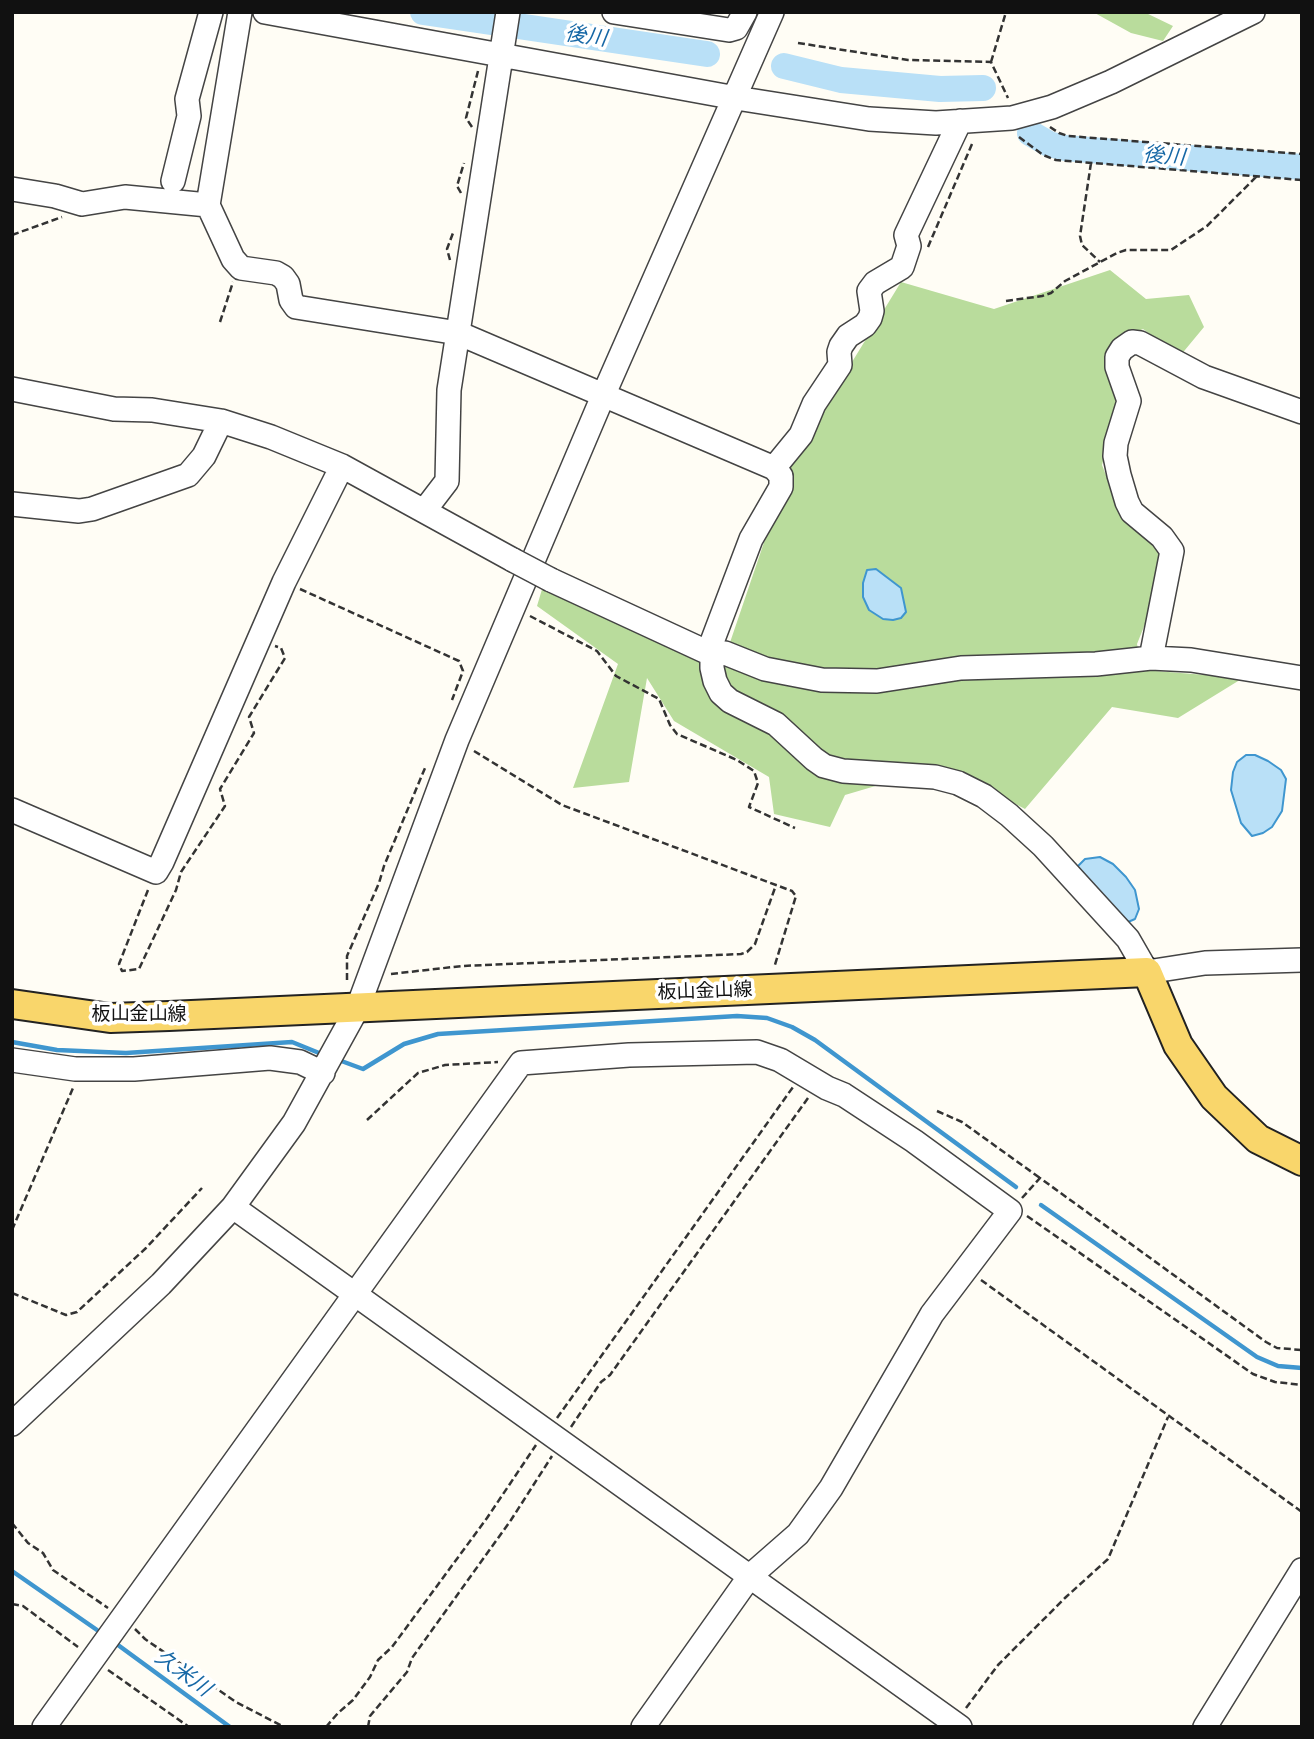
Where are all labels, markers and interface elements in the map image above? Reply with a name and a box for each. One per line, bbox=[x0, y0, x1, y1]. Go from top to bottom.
water label: 後川 bbox=[563, 21, 609, 51]
water label: 後川 bbox=[1142, 142, 1186, 170]
street label: 板山金山線 bbox=[657, 978, 753, 1004]
street label: 板山金山線 bbox=[92, 1003, 186, 1025]
water label: 久米川 bbox=[150, 1644, 216, 1702]

